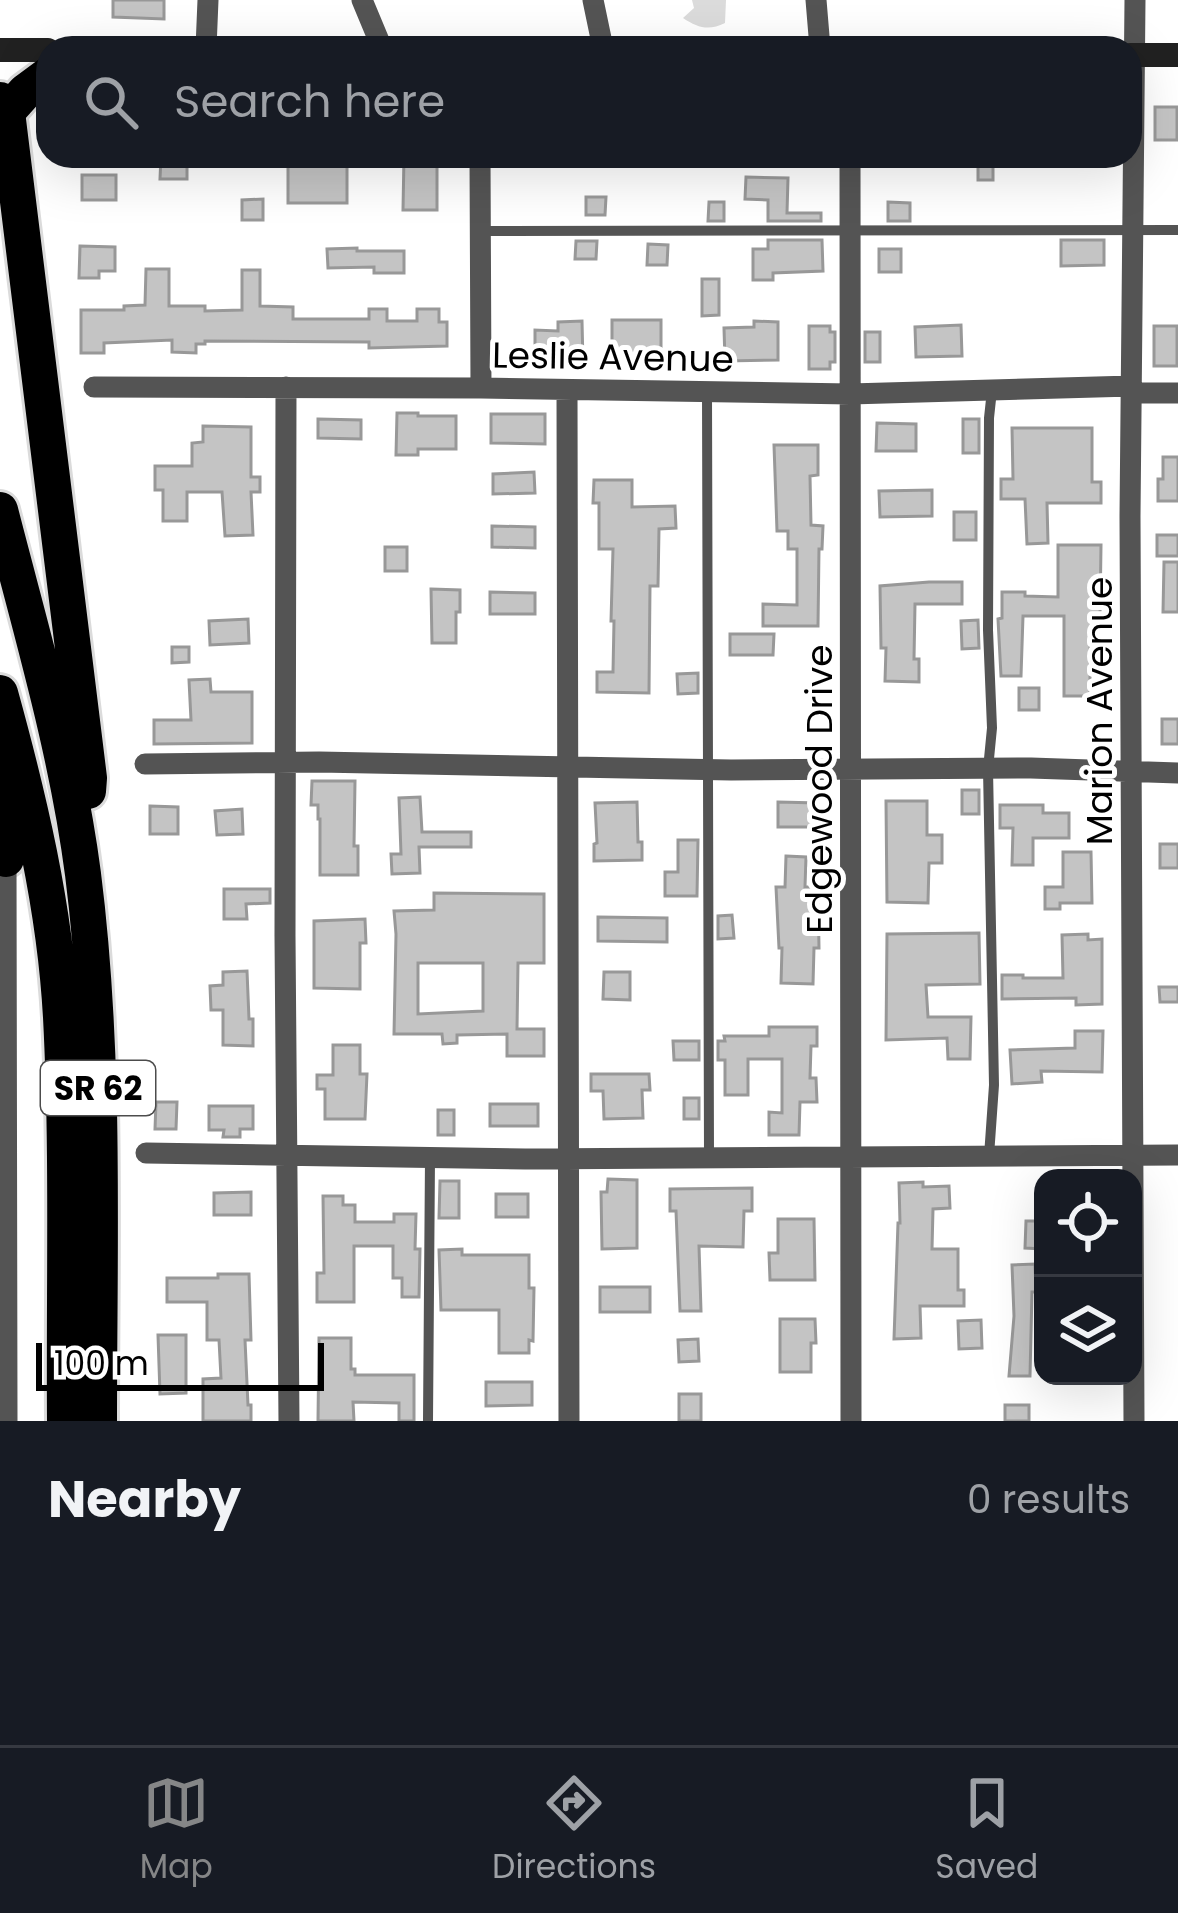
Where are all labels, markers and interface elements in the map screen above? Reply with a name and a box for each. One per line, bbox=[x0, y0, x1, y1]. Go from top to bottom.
search box bbox=[36, 36, 1142, 168]
icon: search bbox=[78, 69, 144, 135]
text: Search here bbox=[174, 70, 445, 133]
street label: Leslie Avenue bbox=[492, 329, 734, 385]
street label: Marion Avenue bbox=[1074, 577, 1125, 845]
street label: Edgewood Drive bbox=[794, 644, 845, 934]
road number: SR 62 bbox=[41, 1061, 155, 1115]
map controls bbox=[1034, 1169, 1142, 1385]
button: locate bbox=[1034, 1169, 1142, 1277]
button: layers bbox=[1034, 1277, 1142, 1385]
scale bar bbox=[36, 1337, 324, 1390]
text: 100 m bbox=[54, 1340, 149, 1387]
text: Nearby bbox=[48, 1463, 241, 1535]
text: 0 results bbox=[967, 1472, 1130, 1527]
tab: Map bbox=[140, 1770, 213, 1892]
tab: Directions bbox=[492, 1770, 656, 1892]
tab: Saved bbox=[935, 1770, 1038, 1892]

